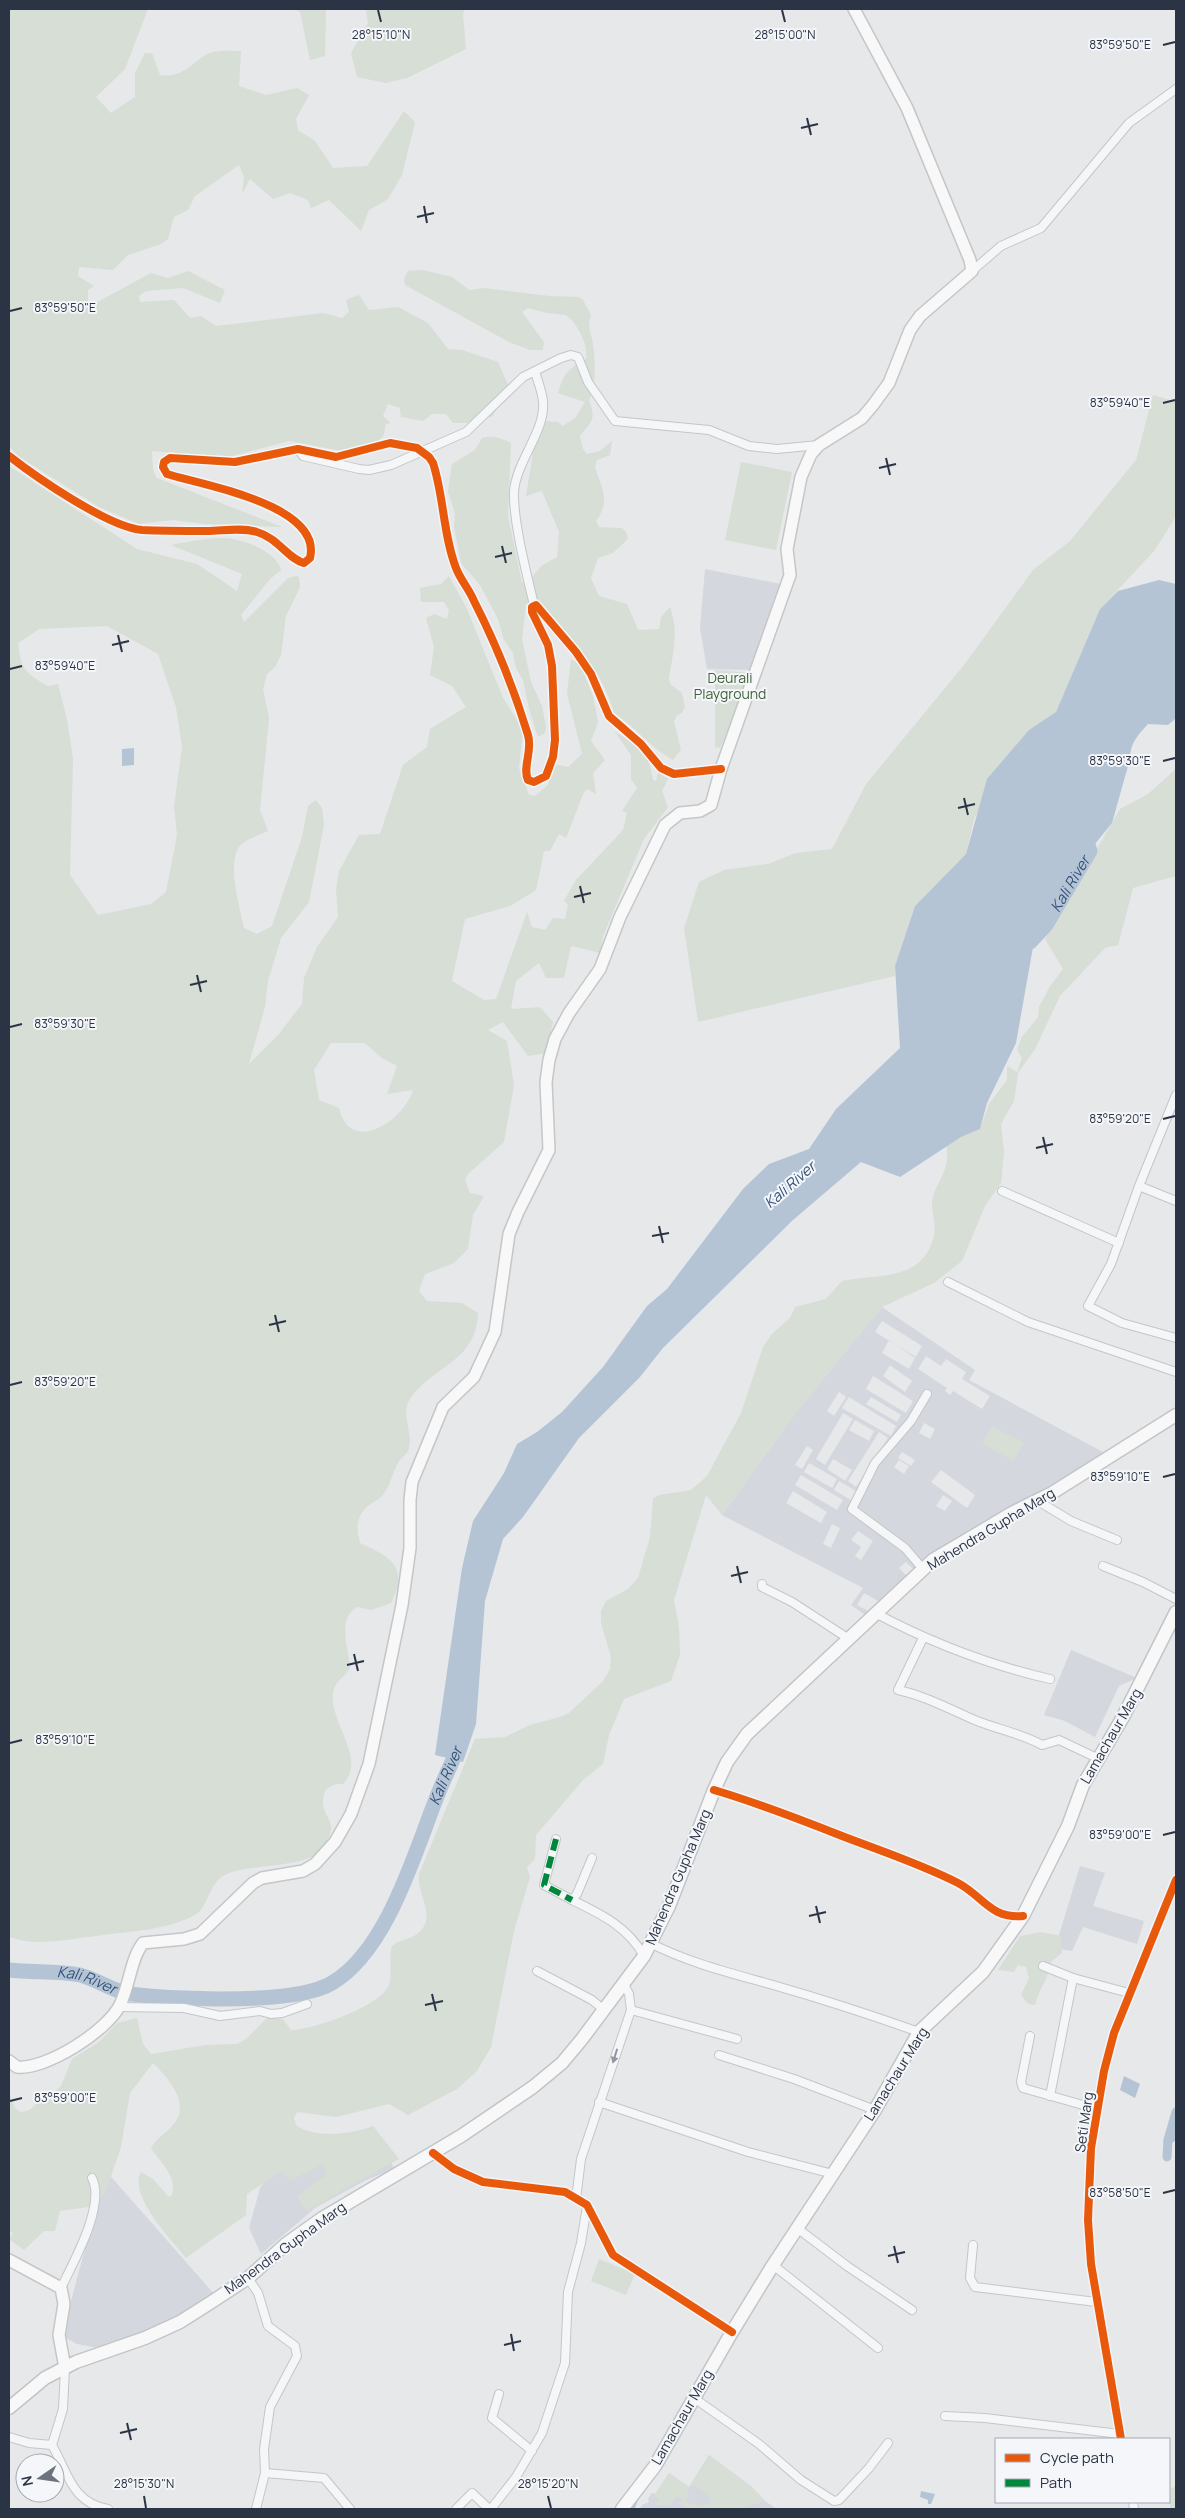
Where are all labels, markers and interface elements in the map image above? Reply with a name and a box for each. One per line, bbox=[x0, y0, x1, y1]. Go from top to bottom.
text: 28°15'10"N bbox=[352, 26, 410, 43]
text: 28°15'00"N bbox=[755, 26, 815, 43]
text: 83°59'50"E bbox=[1089, 36, 1151, 53]
text: 83°59'50"E bbox=[34, 299, 96, 316]
text: 83°59'40"E bbox=[1090, 394, 1150, 411]
text: 83°59'40"E bbox=[35, 657, 95, 674]
park label: Deurali Playground bbox=[694, 668, 766, 703]
text: 83°59'30"E bbox=[1089, 752, 1151, 769]
water label: Kali River bbox=[1045, 850, 1096, 916]
text: 83°59'30"E bbox=[34, 1015, 96, 1032]
text: 83°59'20"E bbox=[1089, 1110, 1151, 1127]
water label: Kali River bbox=[759, 1155, 822, 1213]
text: 83°59'20"E bbox=[34, 1373, 96, 1390]
text: 83°59'10"E bbox=[1090, 1468, 1150, 1485]
street label: Mahendra Gupha Marg bbox=[923, 1483, 1058, 1574]
street label: Lamachaur Marg bbox=[1076, 1685, 1146, 1787]
text: 83°59'10"E bbox=[35, 1731, 95, 1748]
water label: Kali River bbox=[424, 1741, 468, 1808]
street label: Mahendra Gupha Marg bbox=[640, 1806, 715, 1948]
text: 83°59'00"E bbox=[1089, 1826, 1151, 1843]
water label: Kali River bbox=[56, 1961, 122, 2000]
street label: Lamachaur Marg bbox=[859, 2023, 932, 2124]
one-way arrow bbox=[610, 2048, 618, 2063]
text: 83°59'00"E bbox=[34, 2089, 96, 2106]
street label: Seti Marg bbox=[1070, 2090, 1097, 2154]
text: 83°58'50"E bbox=[1089, 2184, 1151, 2201]
street label: Mahendra Gupha Marg bbox=[220, 2197, 349, 2298]
street label: Lamachaur Marg bbox=[647, 2366, 717, 2468]
legend bbox=[995, 2438, 1170, 2503]
text: Cycle path bbox=[1040, 2447, 1114, 2468]
north arrow bbox=[15, 2453, 65, 2503]
text: Path bbox=[1040, 2472, 1072, 2493]
text: N bbox=[16, 2474, 37, 2488]
text: 28°15'30"N bbox=[114, 2475, 174, 2492]
text: 28°15'20"N bbox=[518, 2475, 578, 2492]

